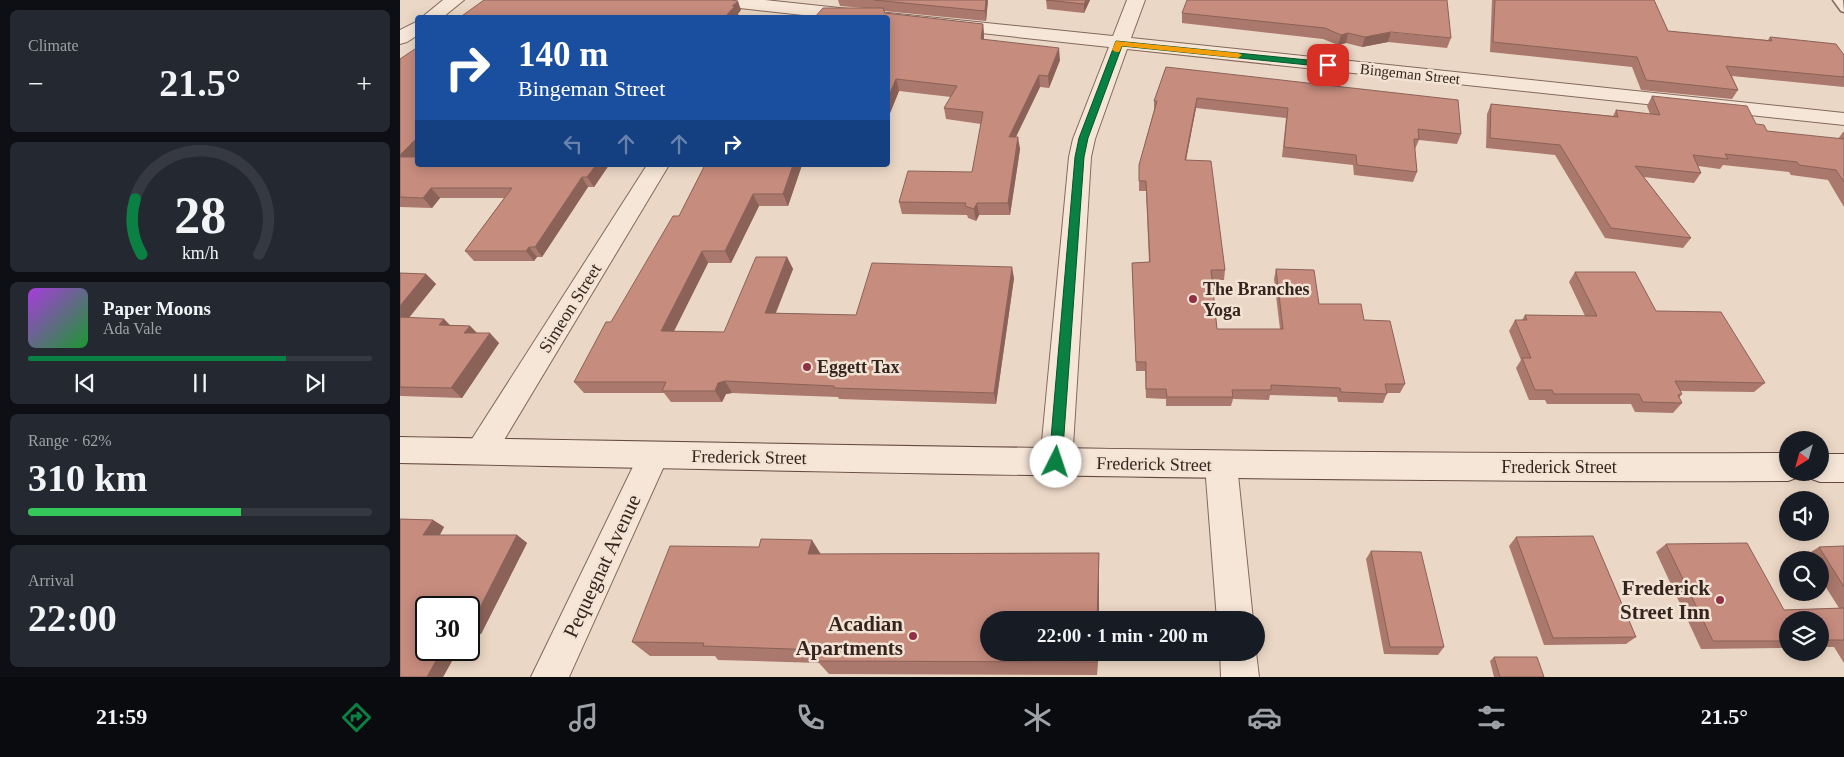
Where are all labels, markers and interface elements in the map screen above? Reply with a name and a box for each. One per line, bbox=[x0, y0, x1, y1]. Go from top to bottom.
icon: right bbox=[435, 35, 500, 100]
text: 140 m bbox=[518, 35, 608, 74]
text: Climate bbox=[28, 37, 79, 54]
pin bbox=[1307, 44, 1349, 86]
icon: arrive bbox=[1314, 51, 1342, 79]
street label: Bingeman Street bbox=[1359, 61, 1462, 87]
text: 21.5° bbox=[159, 62, 241, 104]
text: − bbox=[28, 68, 44, 99]
text: + bbox=[356, 68, 372, 99]
text: Bingeman Street bbox=[518, 76, 665, 101]
icon: left bbox=[559, 130, 587, 158]
icon: ahead bbox=[612, 130, 640, 158]
icon: ahead bbox=[665, 130, 693, 158]
icon: right bbox=[718, 130, 746, 158]
text: 28 bbox=[174, 187, 226, 244]
text: km/h bbox=[182, 243, 218, 263]
street label: Simeon Street bbox=[535, 260, 605, 356]
place label: The Branches Yoga bbox=[1203, 279, 1310, 320]
marker: The Branches Yoga bbox=[1187, 293, 1199, 305]
text: Paper Moons bbox=[103, 298, 211, 319]
text: Ada Vale bbox=[103, 320, 162, 337]
place label: Eggett Tax bbox=[817, 357, 900, 377]
marker: Eggett Tax bbox=[801, 361, 813, 373]
icon: previous bbox=[71, 369, 99, 397]
icon: pause bbox=[186, 369, 214, 397]
icon: next bbox=[301, 369, 329, 397]
north arrow bbox=[1779, 431, 1829, 481]
map controls bbox=[1779, 431, 1829, 661]
text: Range · 62% bbox=[28, 432, 112, 449]
position arrow bbox=[1029, 435, 1081, 487]
street label: Frederick Street bbox=[691, 446, 807, 468]
street label: Frederick Street bbox=[1096, 453, 1212, 475]
text: 310 km bbox=[28, 457, 147, 499]
street label: Frederick Street bbox=[1501, 457, 1617, 477]
street label: Pequegnat Avenue bbox=[558, 491, 646, 641]
button: sound bbox=[1779, 491, 1829, 541]
button: search bbox=[1779, 551, 1829, 601]
text: Arrival bbox=[28, 572, 74, 589]
place label: Frederick Street Inn bbox=[1620, 576, 1710, 624]
marker: Frederick Street Inn bbox=[1714, 594, 1726, 606]
speed limit sign: 30 bbox=[415, 596, 480, 661]
text: 22:00 bbox=[28, 597, 117, 639]
button: layers bbox=[1779, 611, 1829, 661]
place label: Acadian Apartments bbox=[796, 612, 903, 660]
text: 22:00 · 1 min · 200 m bbox=[1037, 625, 1208, 646]
marker: Acadian Apartments bbox=[907, 630, 919, 642]
icon: directions bbox=[339, 700, 374, 735]
icon: music bbox=[566, 700, 601, 735]
icon: phone bbox=[793, 700, 828, 735]
icon: climate bbox=[1020, 700, 1055, 735]
icon: car bbox=[1247, 700, 1282, 735]
icon: filters bbox=[1474, 700, 1509, 735]
text: 21:59 bbox=[96, 704, 147, 729]
text: 21.5° bbox=[1701, 704, 1748, 729]

